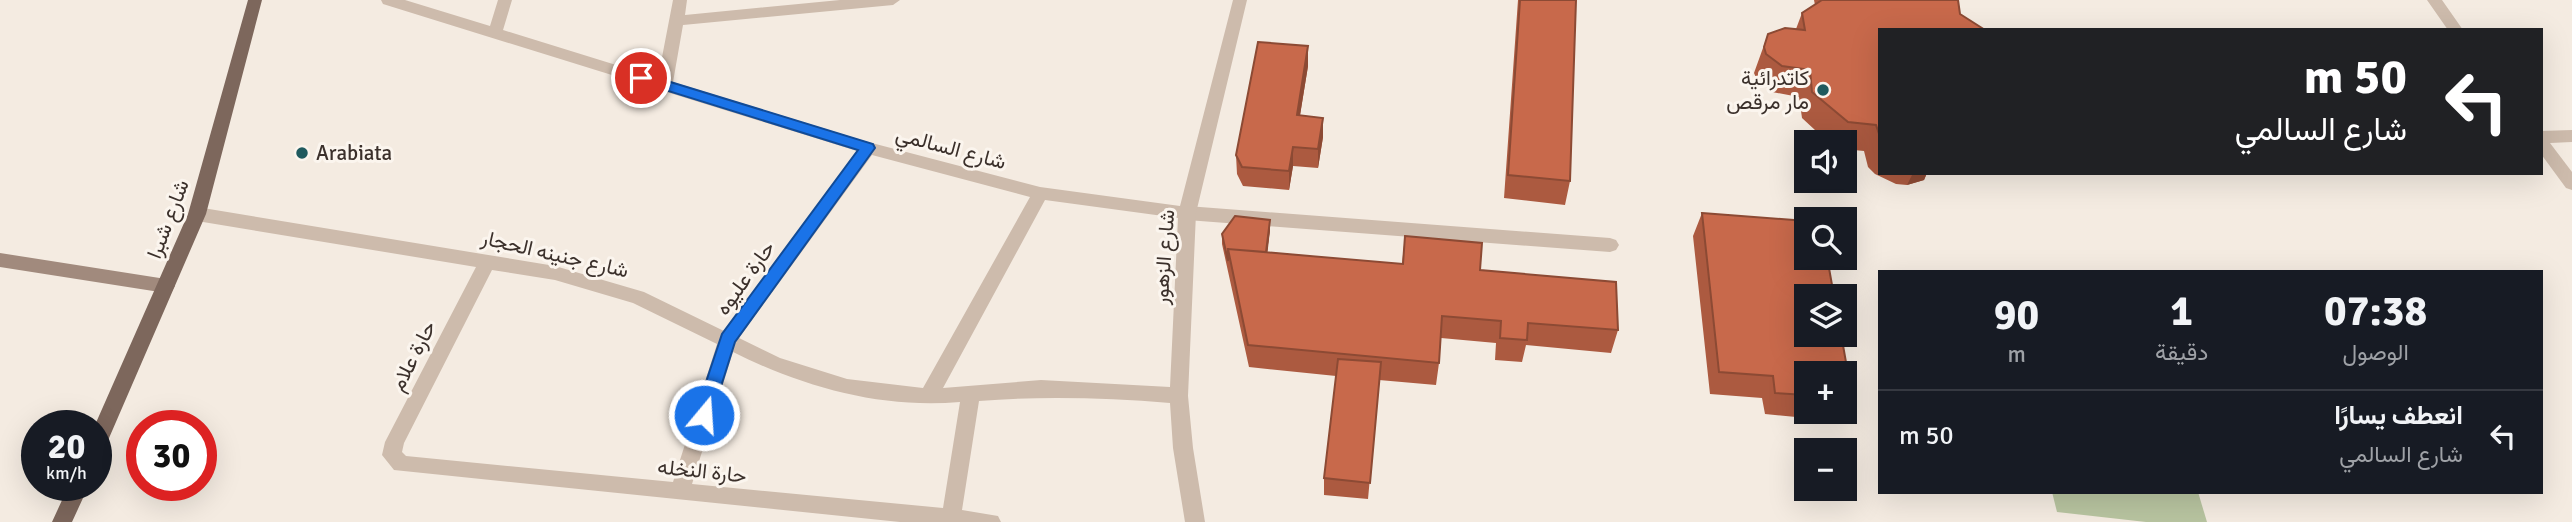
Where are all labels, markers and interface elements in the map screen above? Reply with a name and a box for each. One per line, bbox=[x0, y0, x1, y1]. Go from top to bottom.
text: 50 m bbox=[2304, 47, 2407, 107]
pin bbox=[611, 48, 671, 108]
icon: left bbox=[2431, 56, 2522, 147]
icon: arrive bbox=[622, 59, 660, 97]
place label: كاتدرائية مار مرقص bbox=[1726, 65, 1809, 115]
marker: كاتدرائية مار مرقص bbox=[1815, 82, 1831, 98]
text: شارع السالمي bbox=[2235, 110, 2407, 149]
street label: شارع السالمي bbox=[892, 121, 1009, 179]
map controls bbox=[1794, 130, 1857, 501]
button: sound bbox=[1794, 130, 1857, 193]
place label: Arabiata bbox=[316, 140, 392, 166]
marker: Arabiata bbox=[294, 145, 310, 161]
street label: شارع شبرا bbox=[141, 176, 196, 262]
button: search bbox=[1794, 207, 1857, 270]
street label: شارع الزهور bbox=[1148, 209, 1181, 307]
street label: شارع جنينه الحجار bbox=[478, 224, 631, 285]
street label: حارة عليوه bbox=[709, 236, 781, 320]
button: layers bbox=[1794, 284, 1857, 347]
text: 1 bbox=[2170, 286, 2193, 337]
text: 07:38 bbox=[2324, 286, 2427, 337]
text: 90 bbox=[1994, 290, 2039, 341]
street label: حارة علام bbox=[384, 316, 443, 396]
text: دقيقة bbox=[2155, 338, 2208, 367]
text: الوصول bbox=[2342, 338, 2409, 367]
text: m bbox=[2007, 340, 2026, 369]
button: + bbox=[1794, 361, 1857, 424]
position arrow bbox=[667, 378, 741, 452]
text: انعطف يسارًا bbox=[2334, 400, 2463, 432]
speed limit sign: 30 bbox=[126, 410, 217, 501]
icon: left bbox=[2484, 417, 2522, 455]
text: 50 m bbox=[1899, 420, 1954, 452]
text: 20 bbox=[48, 425, 85, 468]
button: − bbox=[1794, 438, 1857, 501]
text: شارع السالمي bbox=[2339, 440, 2463, 469]
street label: حارة النخله bbox=[656, 453, 748, 489]
text: km/h bbox=[46, 462, 87, 484]

